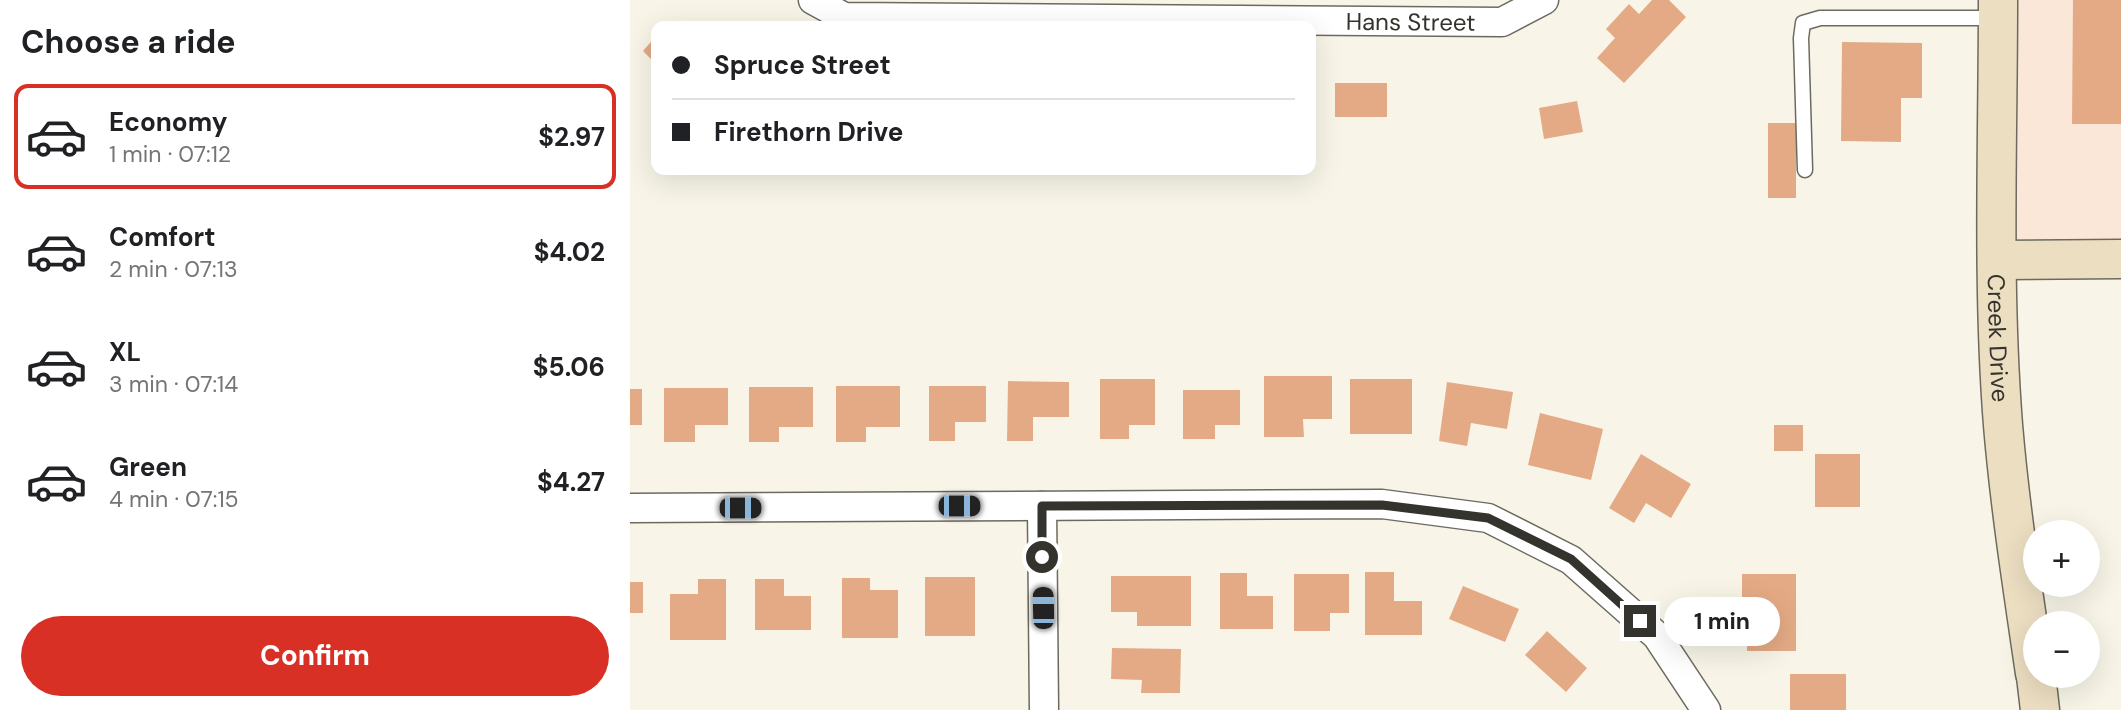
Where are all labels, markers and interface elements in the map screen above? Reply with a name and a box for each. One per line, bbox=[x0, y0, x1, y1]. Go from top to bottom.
street label: Hans Street bbox=[1346, 5, 1476, 37]
text: Choose a ride bbox=[21, 21, 236, 63]
text: Spruce Street bbox=[714, 48, 891, 82]
icon: car bbox=[25, 105, 88, 168]
text: Economy bbox=[109, 105, 227, 139]
text: Firethorn Drive bbox=[714, 115, 903, 149]
text: $2.97 bbox=[538, 120, 605, 154]
text: 1 min · 07:12 bbox=[109, 139, 231, 169]
icon: car bbox=[25, 220, 88, 283]
text: Comfort bbox=[109, 220, 215, 254]
text: $4.02 bbox=[534, 235, 605, 269]
text: 2 min · 07:13 bbox=[109, 254, 237, 284]
street label: Creek Drive bbox=[1981, 274, 2017, 403]
icon: car bbox=[25, 335, 88, 398]
text: XL bbox=[109, 335, 141, 369]
text: $5.06 bbox=[533, 350, 605, 384]
text: 3 min · 07:14 bbox=[109, 369, 238, 399]
icon: car bbox=[25, 450, 88, 513]
text: Green bbox=[109, 450, 187, 484]
text: $4.27 bbox=[537, 465, 605, 499]
text: 4 min · 07:15 bbox=[109, 484, 239, 514]
car bbox=[939, 496, 981, 517]
car bbox=[720, 498, 762, 519]
map controls bbox=[2023, 520, 2100, 688]
button: + bbox=[2023, 520, 2100, 597]
route start bbox=[1026, 541, 1058, 573]
car bbox=[1033, 587, 1054, 629]
callout: 1 min bbox=[1664, 596, 1780, 646]
route end bbox=[1624, 605, 1656, 637]
text: 1 min bbox=[1694, 606, 1750, 636]
button: − bbox=[2023, 611, 2100, 688]
button: Confirm bbox=[21, 616, 609, 696]

